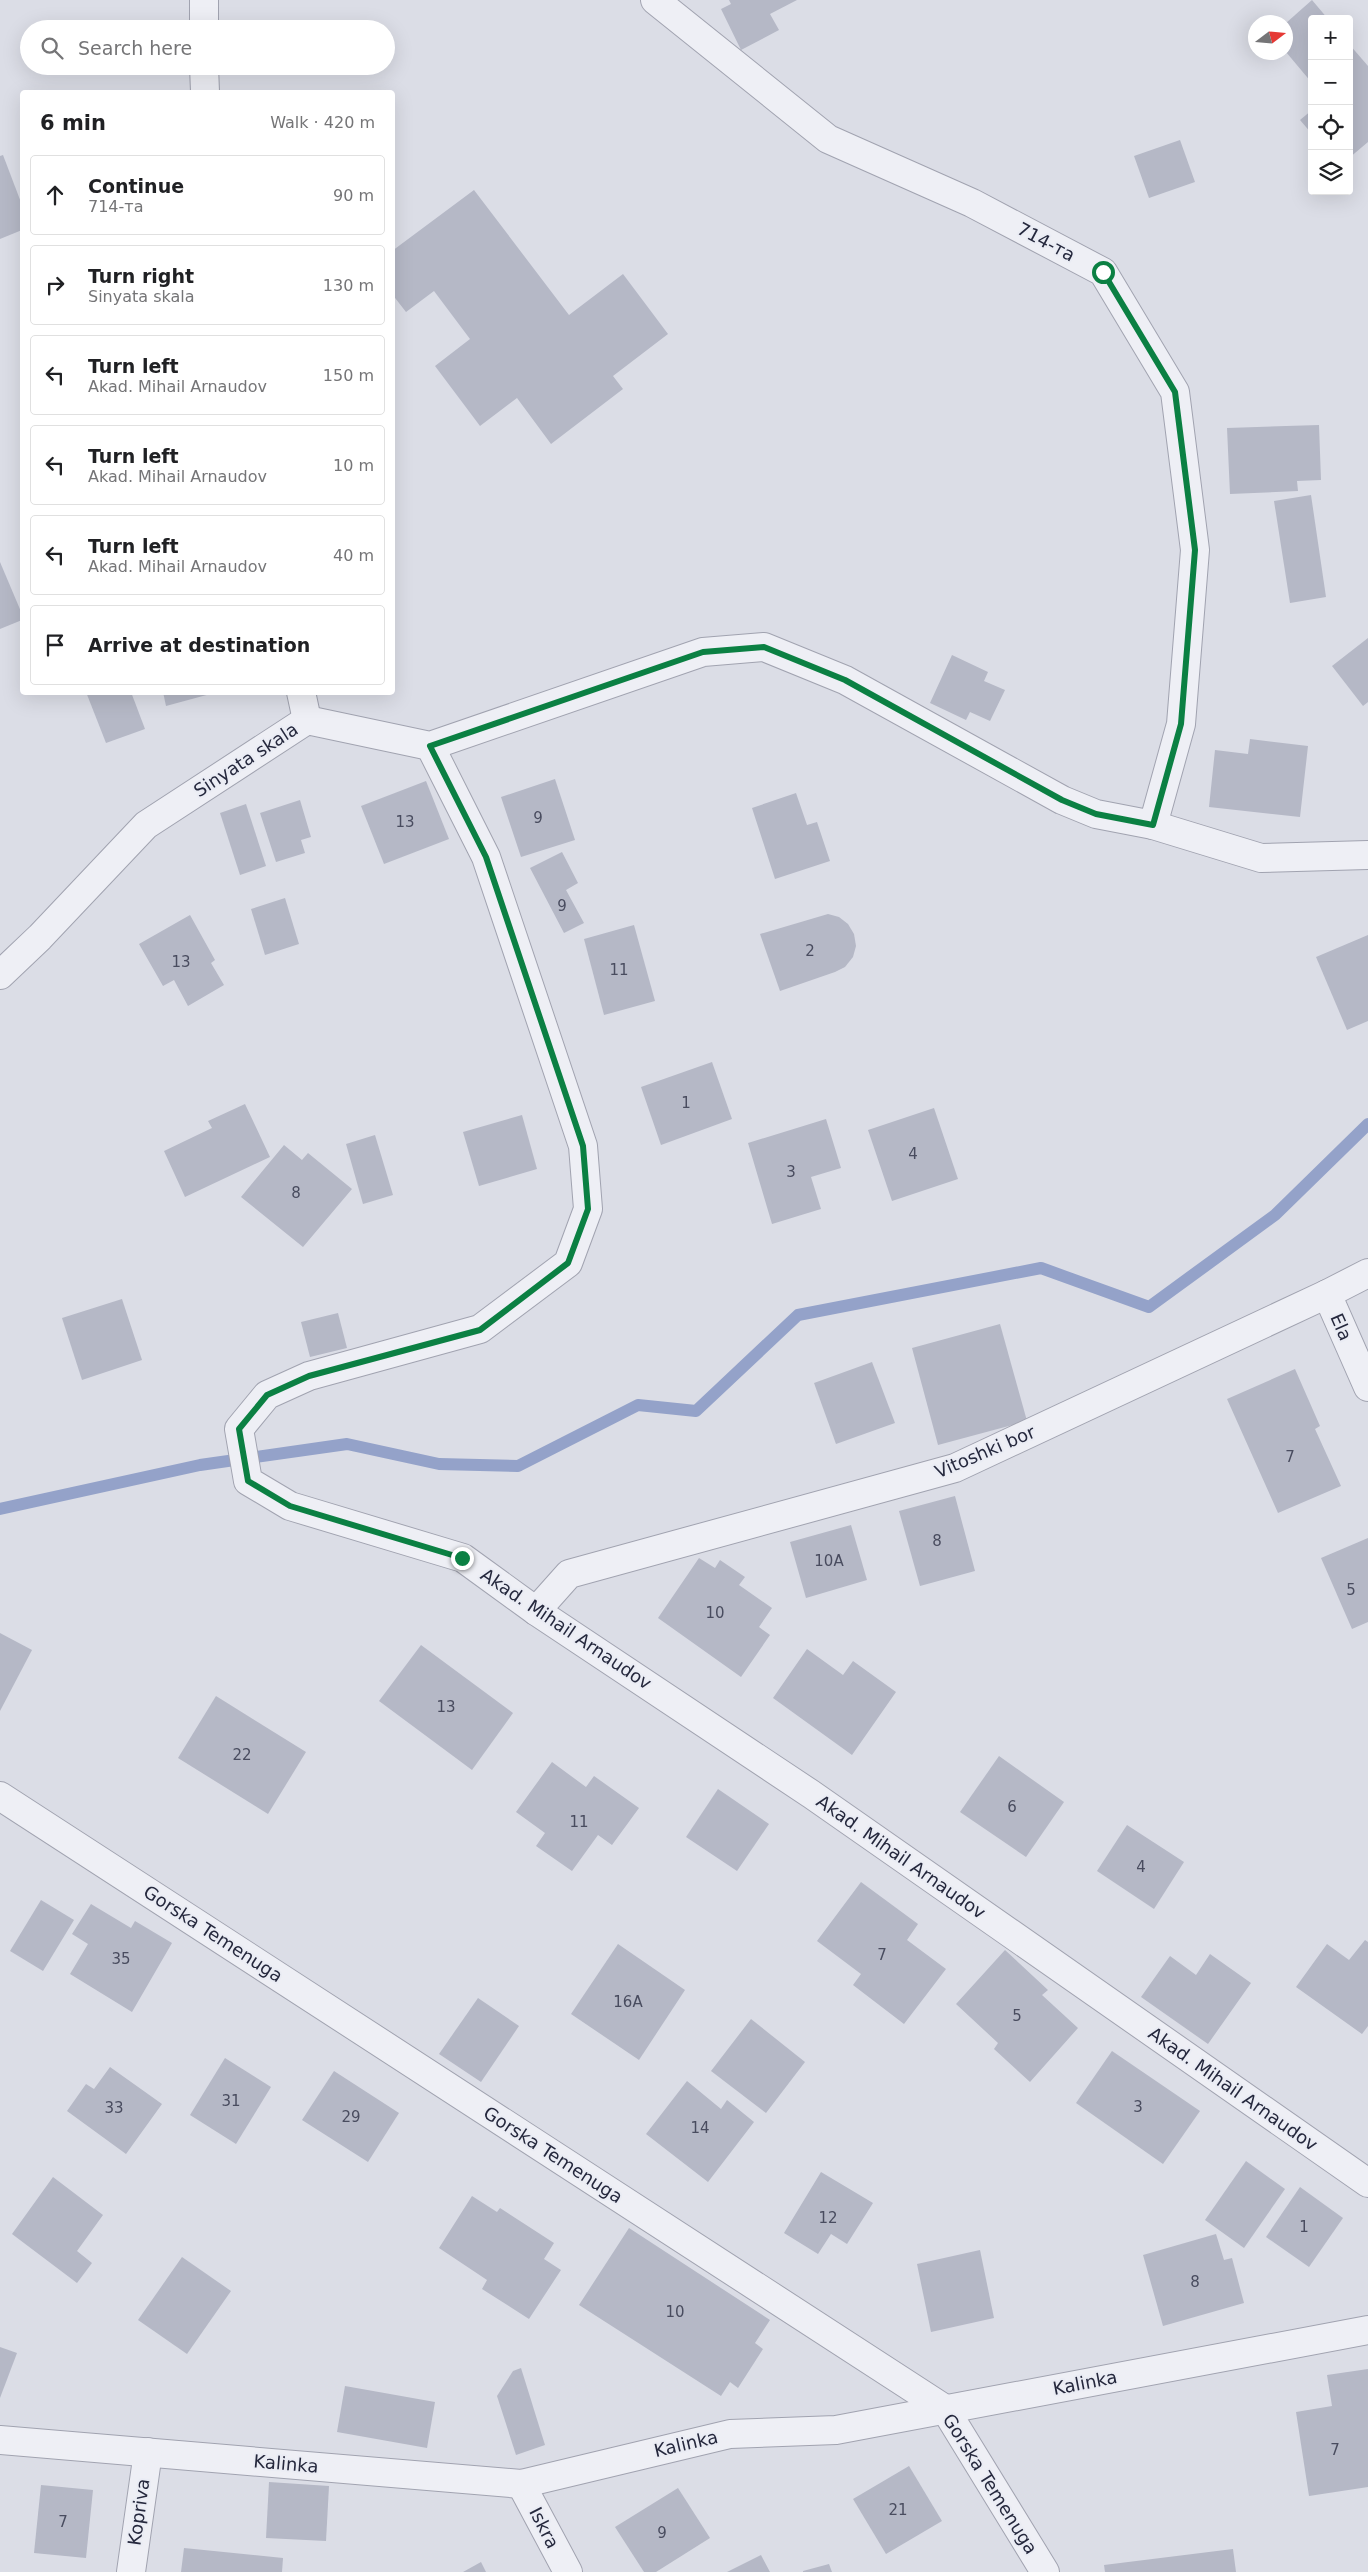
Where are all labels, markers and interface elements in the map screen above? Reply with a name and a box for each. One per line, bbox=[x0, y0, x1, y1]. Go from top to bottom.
north arrow bbox=[1248, 15, 1293, 60]
map controls bbox=[1308, 15, 1353, 195]
button: + bbox=[1308, 15, 1353, 60]
search box bbox=[20, 20, 395, 75]
icon: search bbox=[38, 34, 66, 62]
text: Search here bbox=[78, 37, 192, 59]
button: − bbox=[1308, 60, 1353, 105]
button: locate bbox=[1308, 105, 1353, 150]
text: 6 min bbox=[40, 111, 106, 135]
text: Walk · 420 m bbox=[270, 113, 375, 132]
button: layers bbox=[1308, 150, 1353, 195]
text: Continue bbox=[88, 175, 184, 197]
icon: ahead bbox=[41, 181, 69, 209]
text: 90 m bbox=[333, 186, 374, 205]
text: 714-та bbox=[88, 197, 143, 216]
street label: 714-та bbox=[1014, 218, 1079, 265]
route start bbox=[1092, 261, 1115, 284]
text: Turn right bbox=[88, 265, 194, 287]
icon: right bbox=[41, 271, 69, 299]
text: 130 m bbox=[323, 276, 374, 295]
text: Sinyata skala bbox=[88, 287, 195, 306]
text: Turn left bbox=[88, 355, 179, 377]
icon: left bbox=[41, 361, 69, 389]
text: 150 m bbox=[323, 366, 374, 385]
text: Akad. Mihail Arnaudov bbox=[88, 377, 267, 396]
text: Turn left bbox=[88, 445, 179, 467]
icon: left bbox=[41, 451, 69, 479]
text: 10 m bbox=[333, 456, 374, 475]
text: Akad. Mihail Arnaudov bbox=[88, 467, 267, 486]
text: Turn left bbox=[88, 535, 179, 557]
icon: left bbox=[41, 541, 69, 569]
text: 40 m bbox=[333, 546, 374, 565]
text: Akad. Mihail Arnaudov bbox=[88, 557, 267, 576]
icon: arrive bbox=[41, 631, 69, 659]
text: Arrive at destination bbox=[88, 634, 310, 656]
street label: Sinyata skala bbox=[190, 718, 302, 801]
house number: 9 bbox=[533, 809, 543, 827]
house number: 13 bbox=[395, 813, 415, 831]
house number: 9 bbox=[557, 897, 567, 915]
house number: 2 bbox=[805, 942, 815, 960]
house number: 13 bbox=[171, 953, 191, 971]
house number: 11 bbox=[609, 961, 629, 979]
house number: 1 bbox=[681, 1094, 691, 1112]
house number: 4 bbox=[908, 1145, 918, 1163]
house number: 3 bbox=[786, 1163, 796, 1181]
house number: 8 bbox=[291, 1184, 301, 1202]
street label: Ela bbox=[1326, 1310, 1357, 1344]
street label: Vitoshki bor bbox=[932, 1421, 1039, 1482]
house number: 7 bbox=[1285, 1448, 1295, 1466]
house number: 8 bbox=[932, 1532, 942, 1550]
route end bbox=[451, 1547, 474, 1570]
house number: 10А bbox=[814, 1552, 844, 1570]
street label: Akad. Mihail Arnaudov bbox=[477, 1564, 656, 1694]
house number: 5 bbox=[1346, 1581, 1356, 1599]
house number: 10 bbox=[705, 1604, 725, 1622]
house number: 13 bbox=[436, 1698, 456, 1716]
house number: 22 bbox=[232, 1746, 252, 1764]
street label: Akad. Mihail Arnaudov bbox=[813, 1790, 990, 1923]
house number: 6 bbox=[1007, 1798, 1017, 1816]
house number: 11 bbox=[569, 1813, 589, 1831]
house number: 4 bbox=[1136, 1858, 1146, 1876]
street label: Gorska Temenuga bbox=[140, 1881, 287, 1986]
house number: 7 bbox=[877, 1946, 887, 1964]
house number: 35 bbox=[111, 1950, 131, 1968]
house number: 16А bbox=[613, 1993, 643, 2011]
house number: 5 bbox=[1012, 2007, 1022, 2025]
street label: Akad. Mihail Arnaudov bbox=[1145, 2022, 1322, 2155]
house number: 31 bbox=[221, 2092, 241, 2110]
house number: 3 bbox=[1133, 2098, 1143, 2116]
house number: 33 bbox=[104, 2099, 124, 2117]
street label: Gorska Temenuga bbox=[480, 2102, 627, 2207]
house number: 29 bbox=[341, 2108, 361, 2126]
house number: 14 bbox=[690, 2119, 710, 2137]
house number: 12 bbox=[818, 2209, 838, 2227]
house number: 1 bbox=[1299, 2218, 1309, 2236]
house number: 8 bbox=[1190, 2273, 1200, 2291]
house number: 10 bbox=[665, 2303, 685, 2321]
street label: Kalinka bbox=[1051, 2366, 1119, 2399]
street label: Gorska Temenuga bbox=[939, 2410, 1042, 2558]
street label: Kalinka bbox=[652, 2426, 720, 2461]
house number: 7 bbox=[1330, 2441, 1340, 2459]
street label: Kalinka bbox=[253, 2450, 319, 2477]
street label: Kopriva bbox=[123, 2477, 154, 2547]
house number: 21 bbox=[888, 2501, 908, 2519]
street label: Iskra bbox=[525, 2504, 564, 2552]
house number: 7 bbox=[58, 2513, 68, 2531]
house number: 9 bbox=[657, 2524, 667, 2542]

